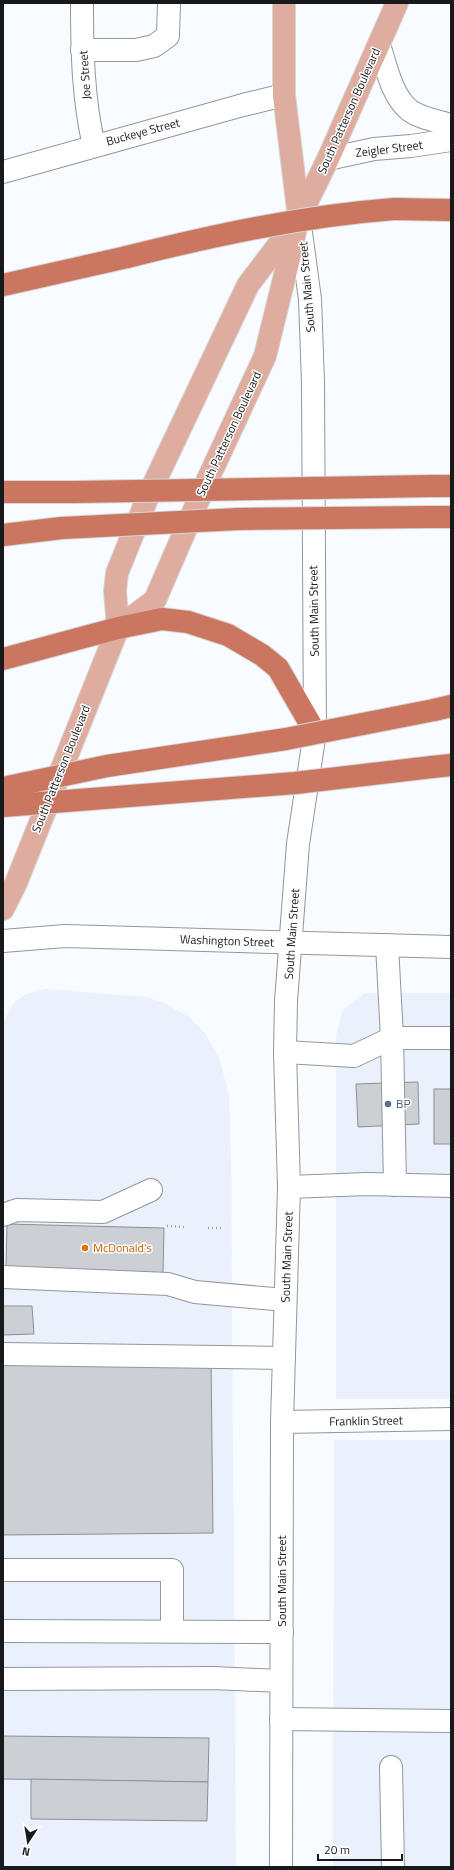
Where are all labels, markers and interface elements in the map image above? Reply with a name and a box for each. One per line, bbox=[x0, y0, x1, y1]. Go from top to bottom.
street label: South Patterson Boulevard bbox=[312, 45, 385, 177]
street label: Joe Street bbox=[73, 49, 96, 100]
street label: Buckeye Street bbox=[104, 112, 183, 151]
street label: Zeigler Street bbox=[354, 135, 424, 162]
street label: South Main Street bbox=[293, 240, 320, 333]
street label: South Patterson Boulevard bbox=[191, 368, 266, 499]
street label: South Main Street bbox=[303, 564, 324, 657]
street label: South Patterson Boulevard bbox=[26, 702, 95, 835]
street label: South Main Street bbox=[279, 887, 304, 980]
street label: Washington Street bbox=[180, 929, 275, 952]
place label: BP bbox=[396, 1094, 411, 1113]
marker: BP bbox=[383, 1099, 393, 1109]
street label: South Main Street bbox=[275, 1210, 298, 1303]
place label: McDonald's bbox=[93, 1238, 152, 1257]
marker: McDonald's bbox=[80, 1243, 90, 1253]
street label: Franklin Street bbox=[329, 1410, 404, 1431]
street label: South Main Street bbox=[272, 1535, 291, 1627]
north arrow bbox=[8, 1822, 48, 1862]
scale bar bbox=[318, 1836, 402, 1862]
text: 20 m bbox=[324, 1840, 350, 1859]
text: N bbox=[21, 1843, 31, 1860]

